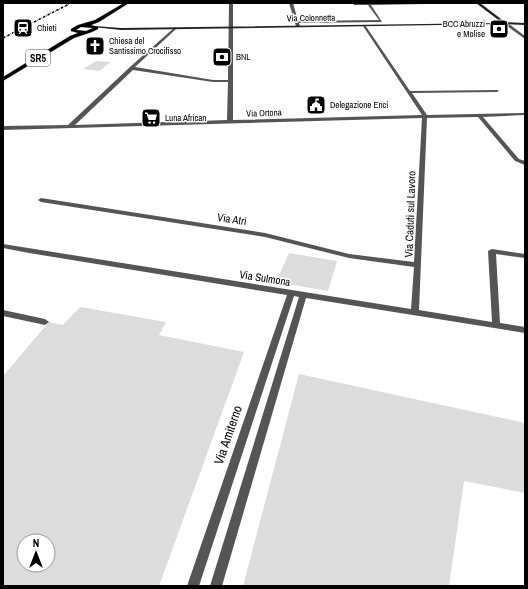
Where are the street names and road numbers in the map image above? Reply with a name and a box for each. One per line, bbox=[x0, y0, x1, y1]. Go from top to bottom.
street label: Via Colonnetta bbox=[287, 12, 335, 24]
road number: SR5 bbox=[26, 50, 50, 66]
street label: Via Ortona bbox=[246, 106, 282, 120]
street label: Via Caduti sul Lavoro bbox=[401, 170, 419, 258]
street label: Via Atri bbox=[216, 210, 248, 228]
street label: Via Sulmona bbox=[238, 267, 292, 289]
street label: Via Amiterno bbox=[210, 403, 246, 467]

